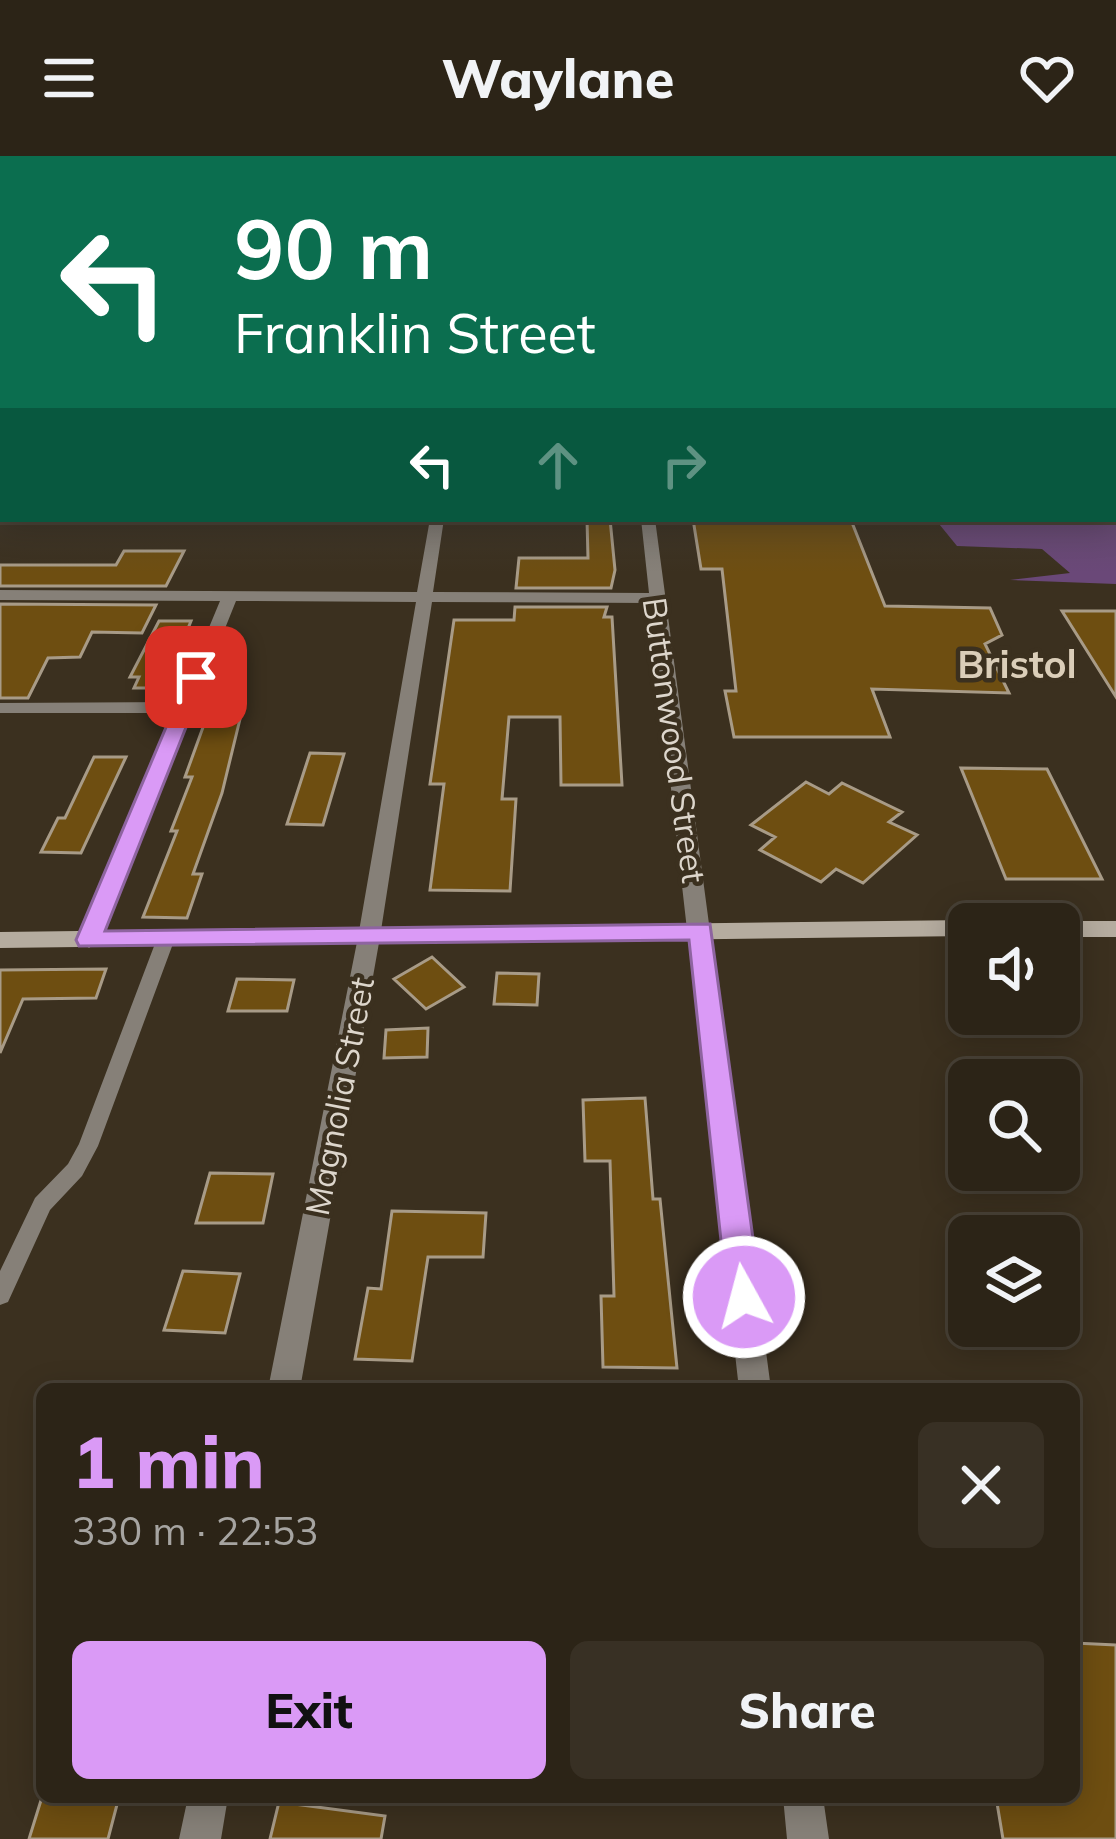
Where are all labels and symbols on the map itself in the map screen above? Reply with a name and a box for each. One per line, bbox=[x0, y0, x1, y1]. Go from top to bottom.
street label: Buttonwood Street bbox=[635, 595, 715, 885]
pin bbox=[145, 626, 247, 728]
district label: Bristol bbox=[957, 639, 1077, 688]
street label: Magnolia Street bbox=[296, 974, 382, 1218]
position arrow bbox=[681, 1234, 807, 1360]

